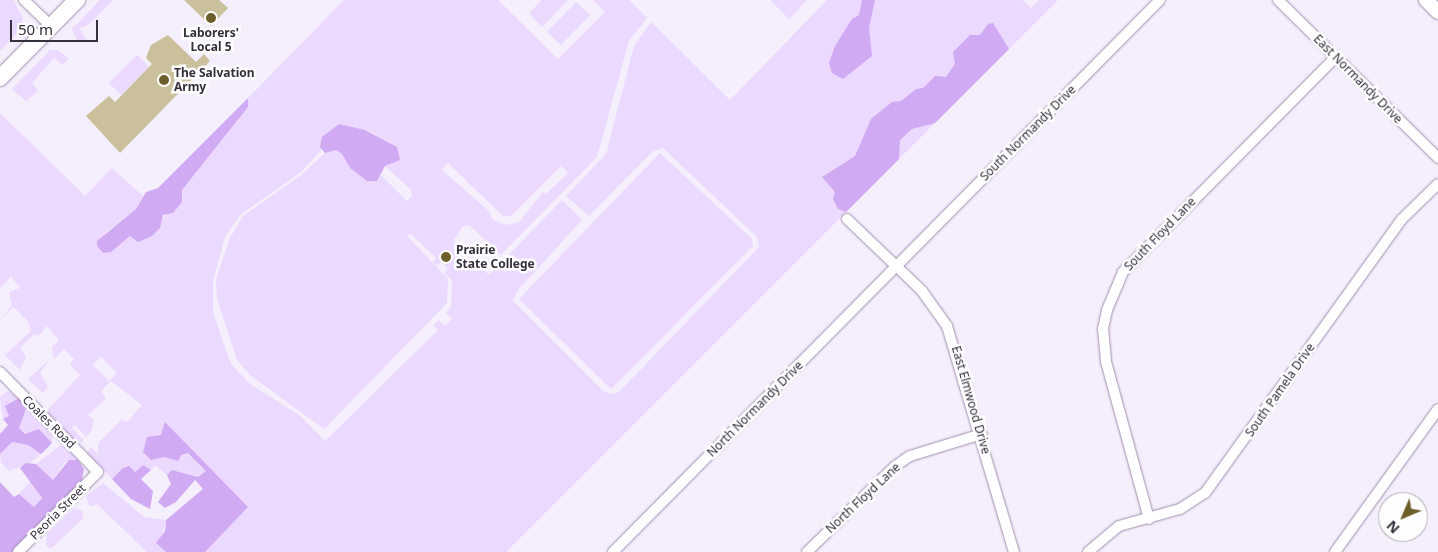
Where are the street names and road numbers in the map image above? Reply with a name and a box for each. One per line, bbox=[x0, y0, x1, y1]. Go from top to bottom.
street label: East Normandy Drive bbox=[1311, 32, 1405, 126]
street label: South Normandy Drive bbox=[977, 82, 1079, 184]
street label: South Floyd Lane bbox=[1121, 194, 1199, 274]
street label: South Pamela Drive bbox=[1242, 341, 1318, 439]
street label: East Elmwood Drive bbox=[949, 344, 993, 456]
street label: North Normandy Drive bbox=[704, 358, 806, 460]
street label: Coales Road bbox=[19, 392, 79, 452]
street label: North Floyd Lane bbox=[823, 460, 903, 536]
street label: Peoria Street bbox=[27, 481, 89, 543]

